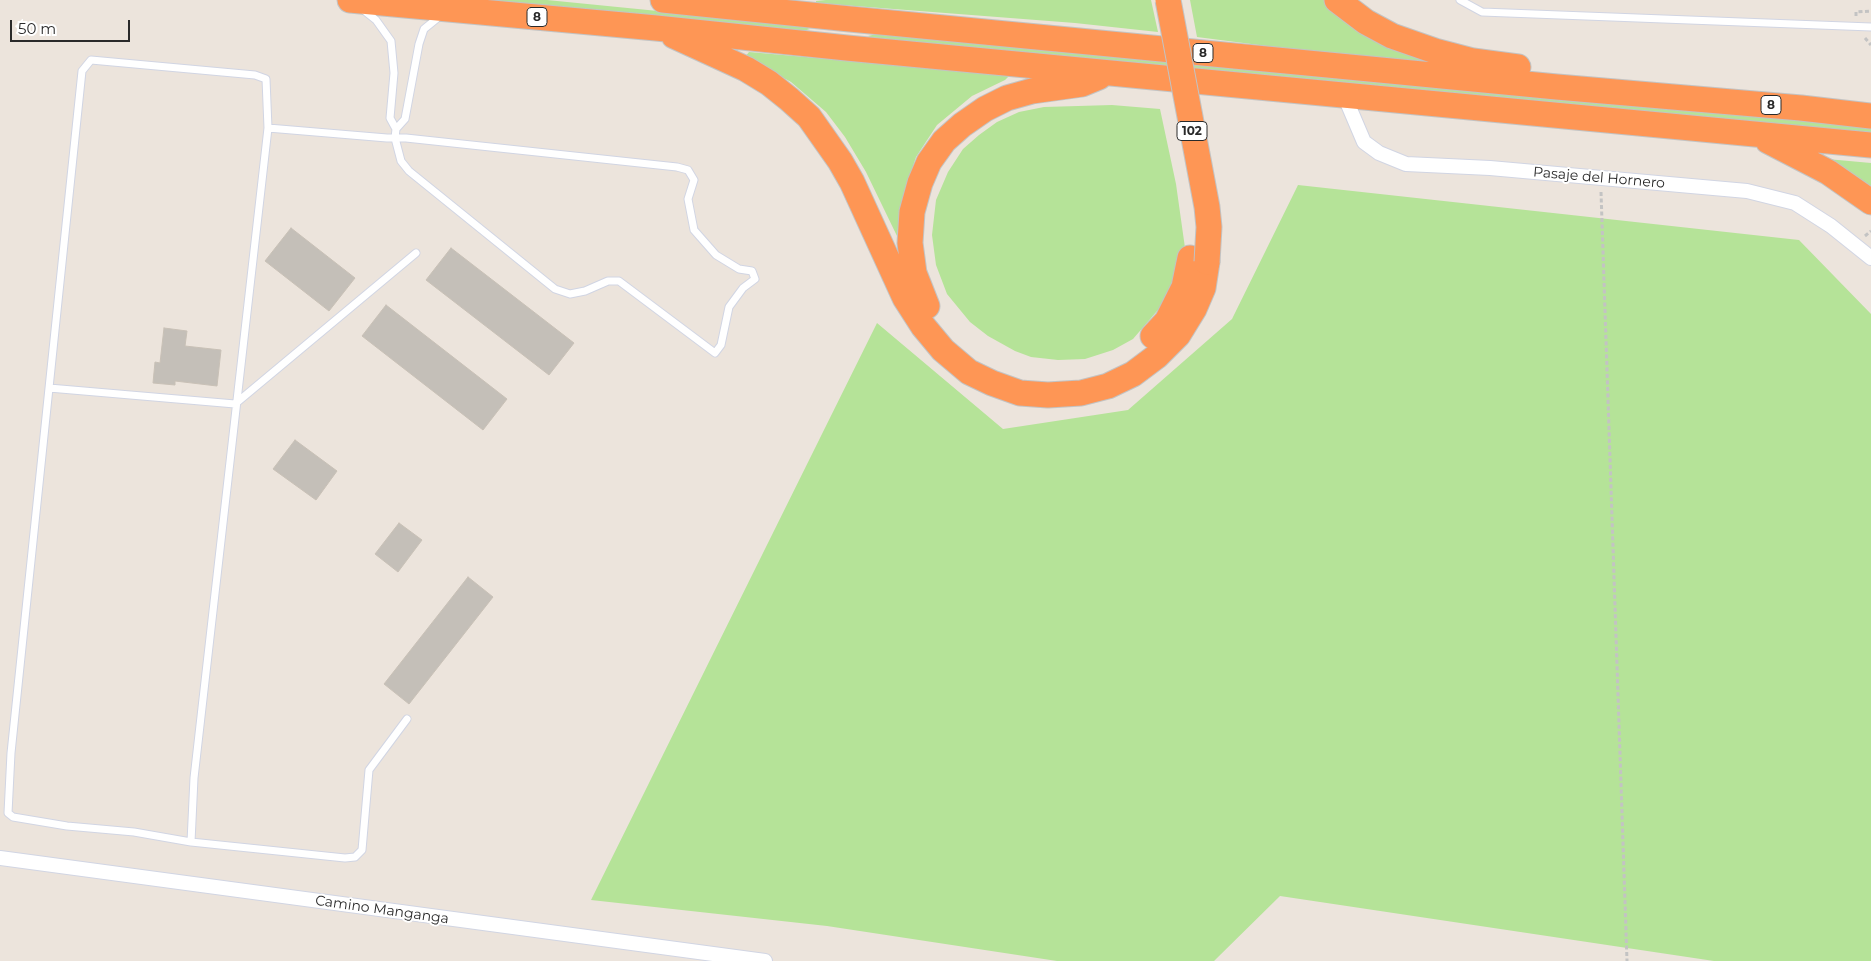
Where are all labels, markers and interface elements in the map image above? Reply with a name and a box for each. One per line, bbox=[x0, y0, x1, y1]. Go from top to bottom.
road number: 8 bbox=[527, 8, 547, 26]
scale bar bbox=[12, 10, 132, 42]
text: 50 m bbox=[18, 19, 56, 38]
road number: 8 bbox=[1193, 44, 1213, 62]
road number: 8 bbox=[1761, 96, 1781, 114]
road number: 102 bbox=[1177, 122, 1207, 140]
street label: Pasaje del Hornero bbox=[1532, 164, 1666, 192]
street label: Camino Manganga bbox=[314, 892, 450, 928]

